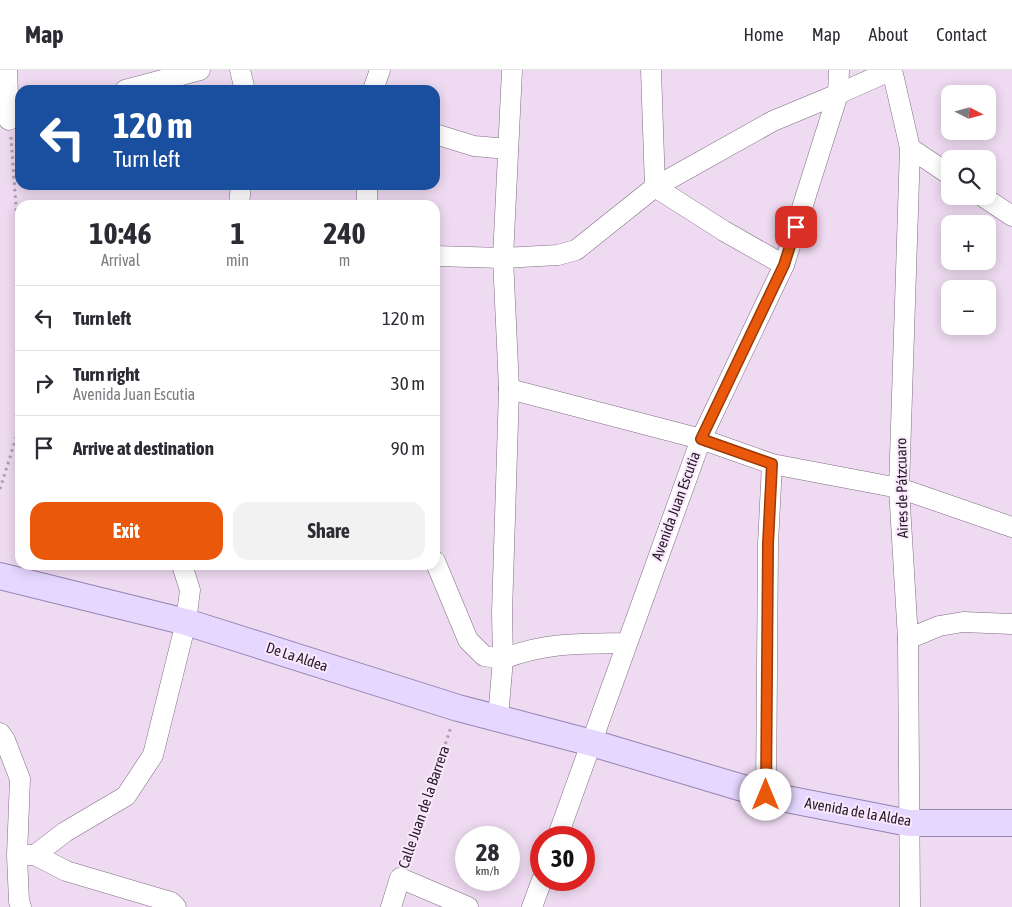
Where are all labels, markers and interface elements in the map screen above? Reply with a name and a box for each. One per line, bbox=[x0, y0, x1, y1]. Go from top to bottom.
text: Map bbox=[25, 21, 64, 48]
text: Home bbox=[744, 24, 784, 45]
text: Map bbox=[812, 24, 841, 45]
text: About bbox=[869, 24, 908, 45]
text: Contact bbox=[936, 24, 987, 45]
north arrow bbox=[941, 85, 996, 140]
map controls bbox=[941, 85, 996, 335]
icon: left bbox=[30, 105, 95, 170]
text: 120 m bbox=[113, 105, 192, 145]
text: Turn left bbox=[113, 146, 180, 172]
button: search bbox=[941, 150, 996, 205]
pin bbox=[775, 206, 817, 248]
icon: arrive bbox=[782, 213, 810, 241]
button: + bbox=[941, 215, 996, 270]
text: 10:46 bbox=[89, 216, 152, 250]
text: 1 bbox=[230, 216, 245, 250]
text: 240 bbox=[323, 216, 366, 250]
text: Arrival bbox=[101, 251, 140, 269]
text: min bbox=[226, 251, 249, 269]
text: m bbox=[339, 251, 350, 269]
button: − bbox=[941, 280, 996, 335]
icon: left bbox=[30, 304, 58, 332]
text: Turn left bbox=[73, 307, 131, 329]
text: 120 m bbox=[382, 307, 425, 329]
text: Turn right bbox=[73, 363, 140, 385]
icon: right bbox=[30, 369, 58, 397]
text: 30 m bbox=[391, 372, 425, 394]
text: Avenida Juan Escutia bbox=[73, 385, 195, 403]
icon: arrive bbox=[30, 434, 58, 462]
text: Arrive at destination bbox=[73, 437, 214, 459]
text: 90 m bbox=[391, 437, 425, 459]
street label: Aires de Pátzcuaro bbox=[892, 438, 911, 538]
street label: Avenida Juan Escutia bbox=[648, 449, 703, 563]
button: Exit bbox=[30, 502, 223, 560]
button: Share bbox=[233, 502, 425, 560]
street label: De La Aldea bbox=[264, 639, 330, 675]
street label: Calle Juan de la Barrera bbox=[395, 743, 452, 870]
position arrow bbox=[739, 768, 791, 820]
street label: Avenida de la Aldea bbox=[803, 794, 913, 829]
speed limit sign: 30 bbox=[530, 826, 595, 891]
text: 28 bbox=[476, 838, 499, 866]
text: km/h bbox=[476, 864, 499, 878]

